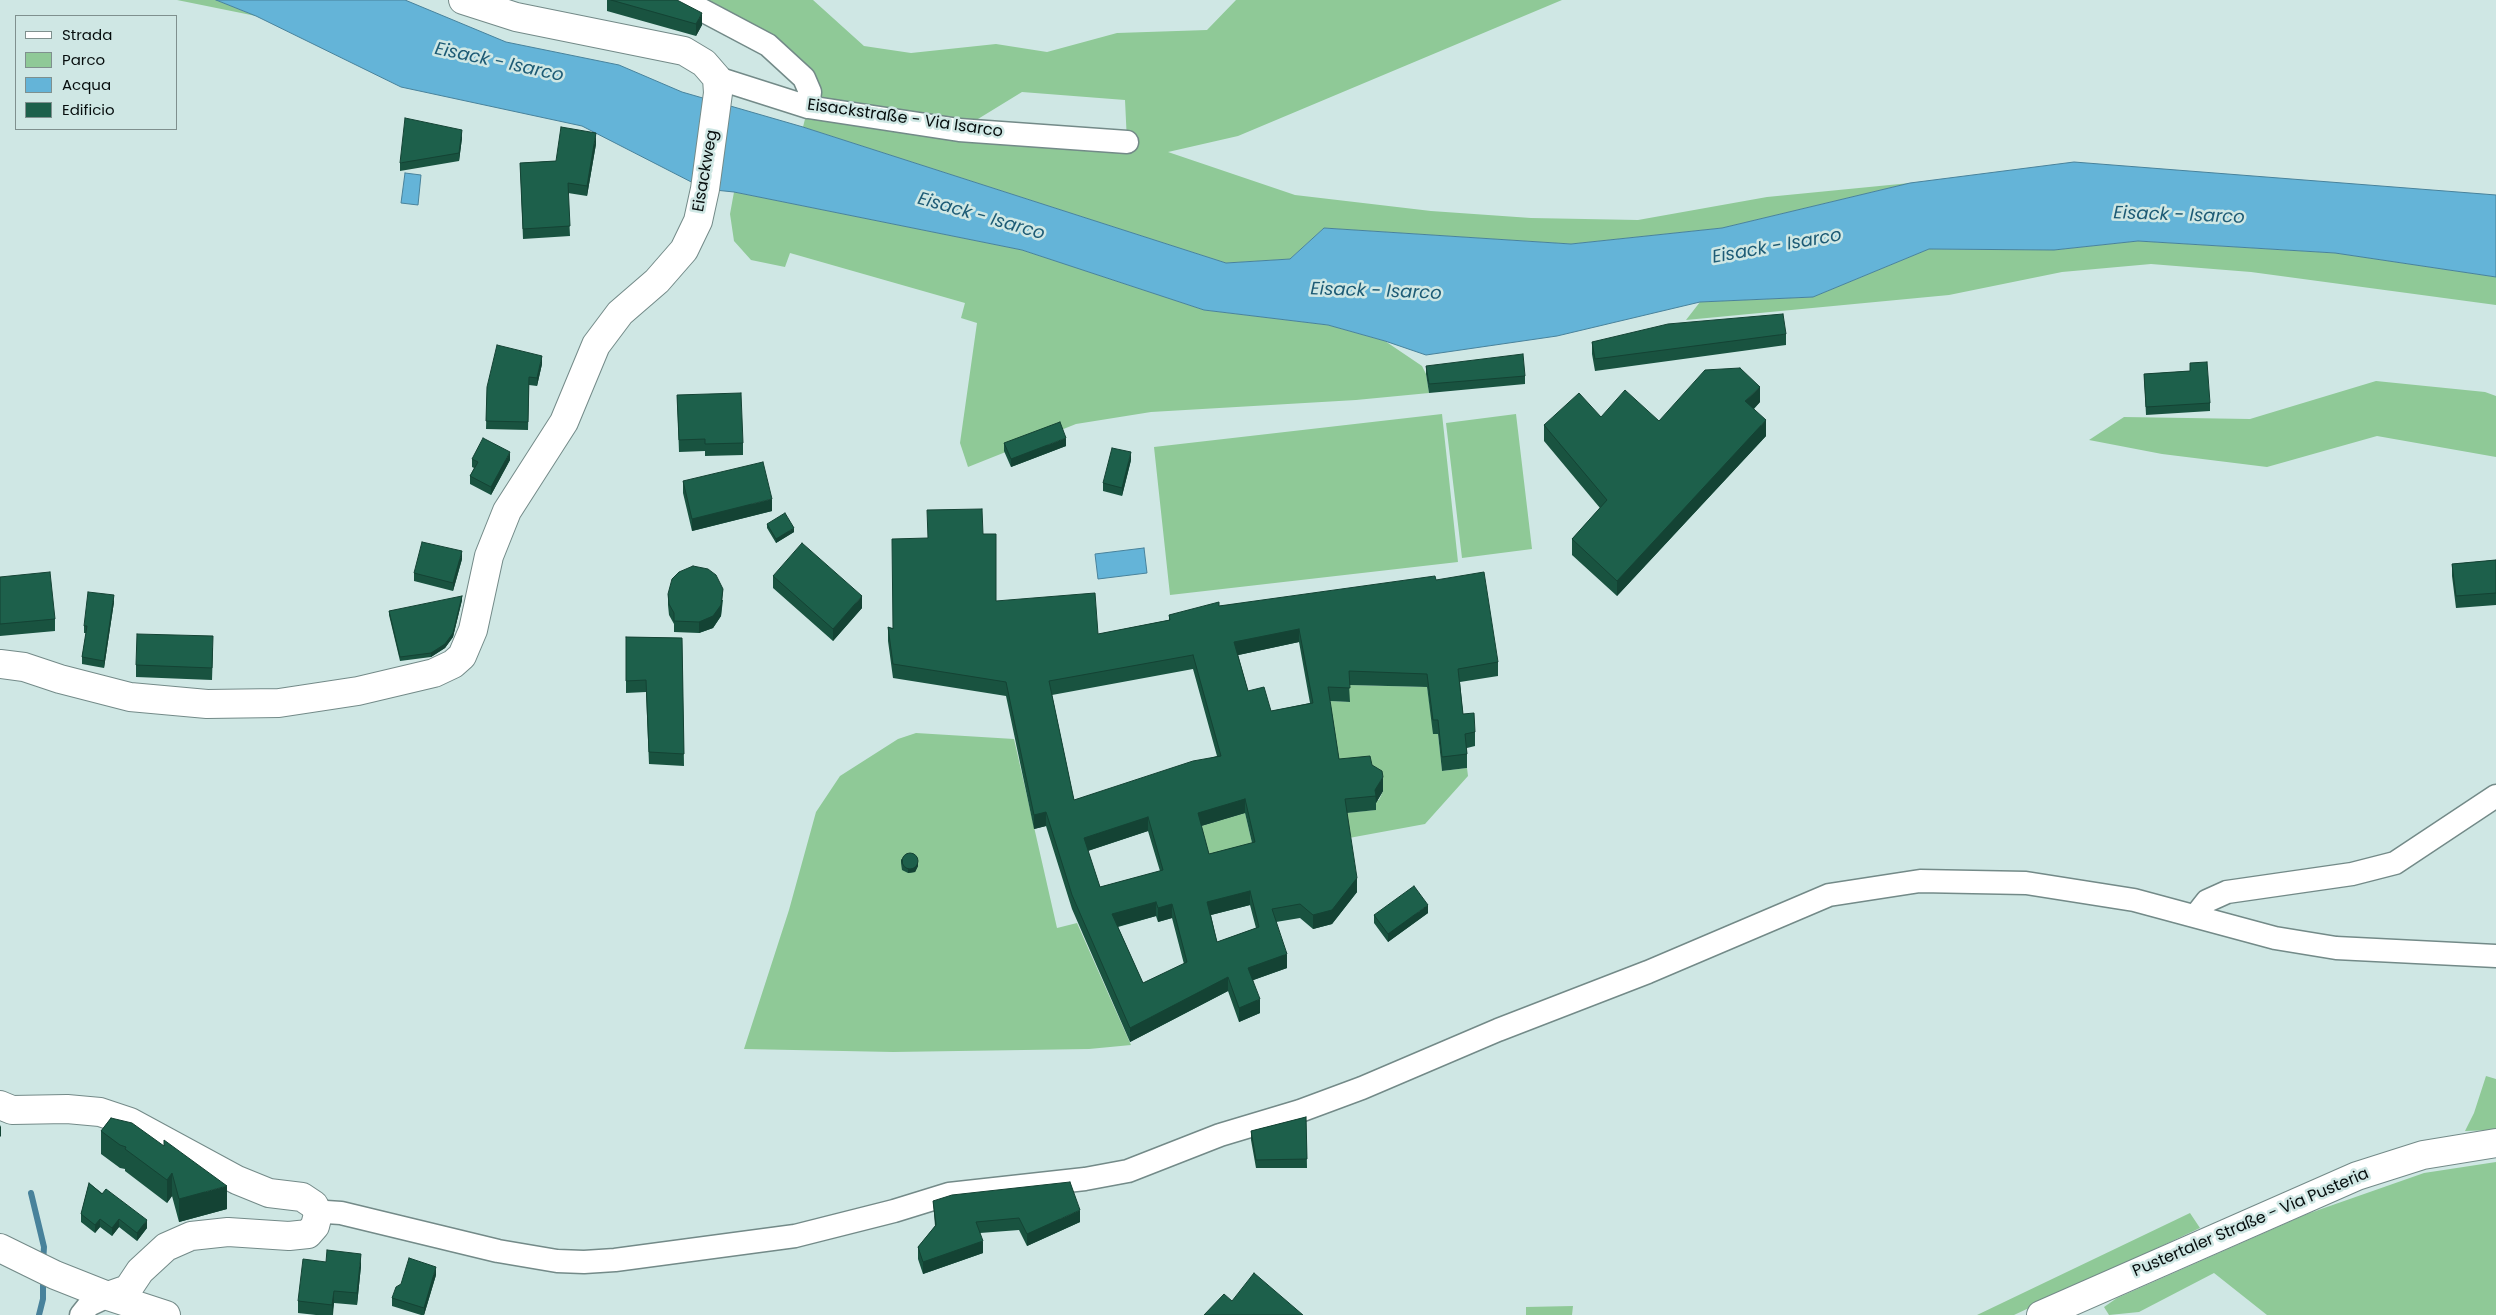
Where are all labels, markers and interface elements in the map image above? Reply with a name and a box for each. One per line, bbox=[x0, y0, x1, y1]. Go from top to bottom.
legend bbox=[15, 15, 178, 130]
text: Strada bbox=[62, 24, 112, 45]
water label: Eisack - Isarco bbox=[433, 39, 565, 87]
text: Parco bbox=[62, 49, 105, 70]
text: Acqua bbox=[62, 74, 111, 95]
street label: Eisackstraße - Via Isarco bbox=[806, 96, 1004, 142]
text: Edificio bbox=[62, 99, 115, 120]
street label: Eisackweg bbox=[689, 128, 723, 214]
water label: Eisack - Isarco bbox=[915, 189, 1047, 245]
water label: Eisack - Isarco bbox=[2113, 203, 2245, 229]
water label: Eisack - Isarco bbox=[1711, 225, 1843, 269]
water label: Eisack - Isarco bbox=[1310, 279, 1442, 305]
street label: Pustertaler Straße - Via Pusteria bbox=[2130, 1164, 2372, 1282]

